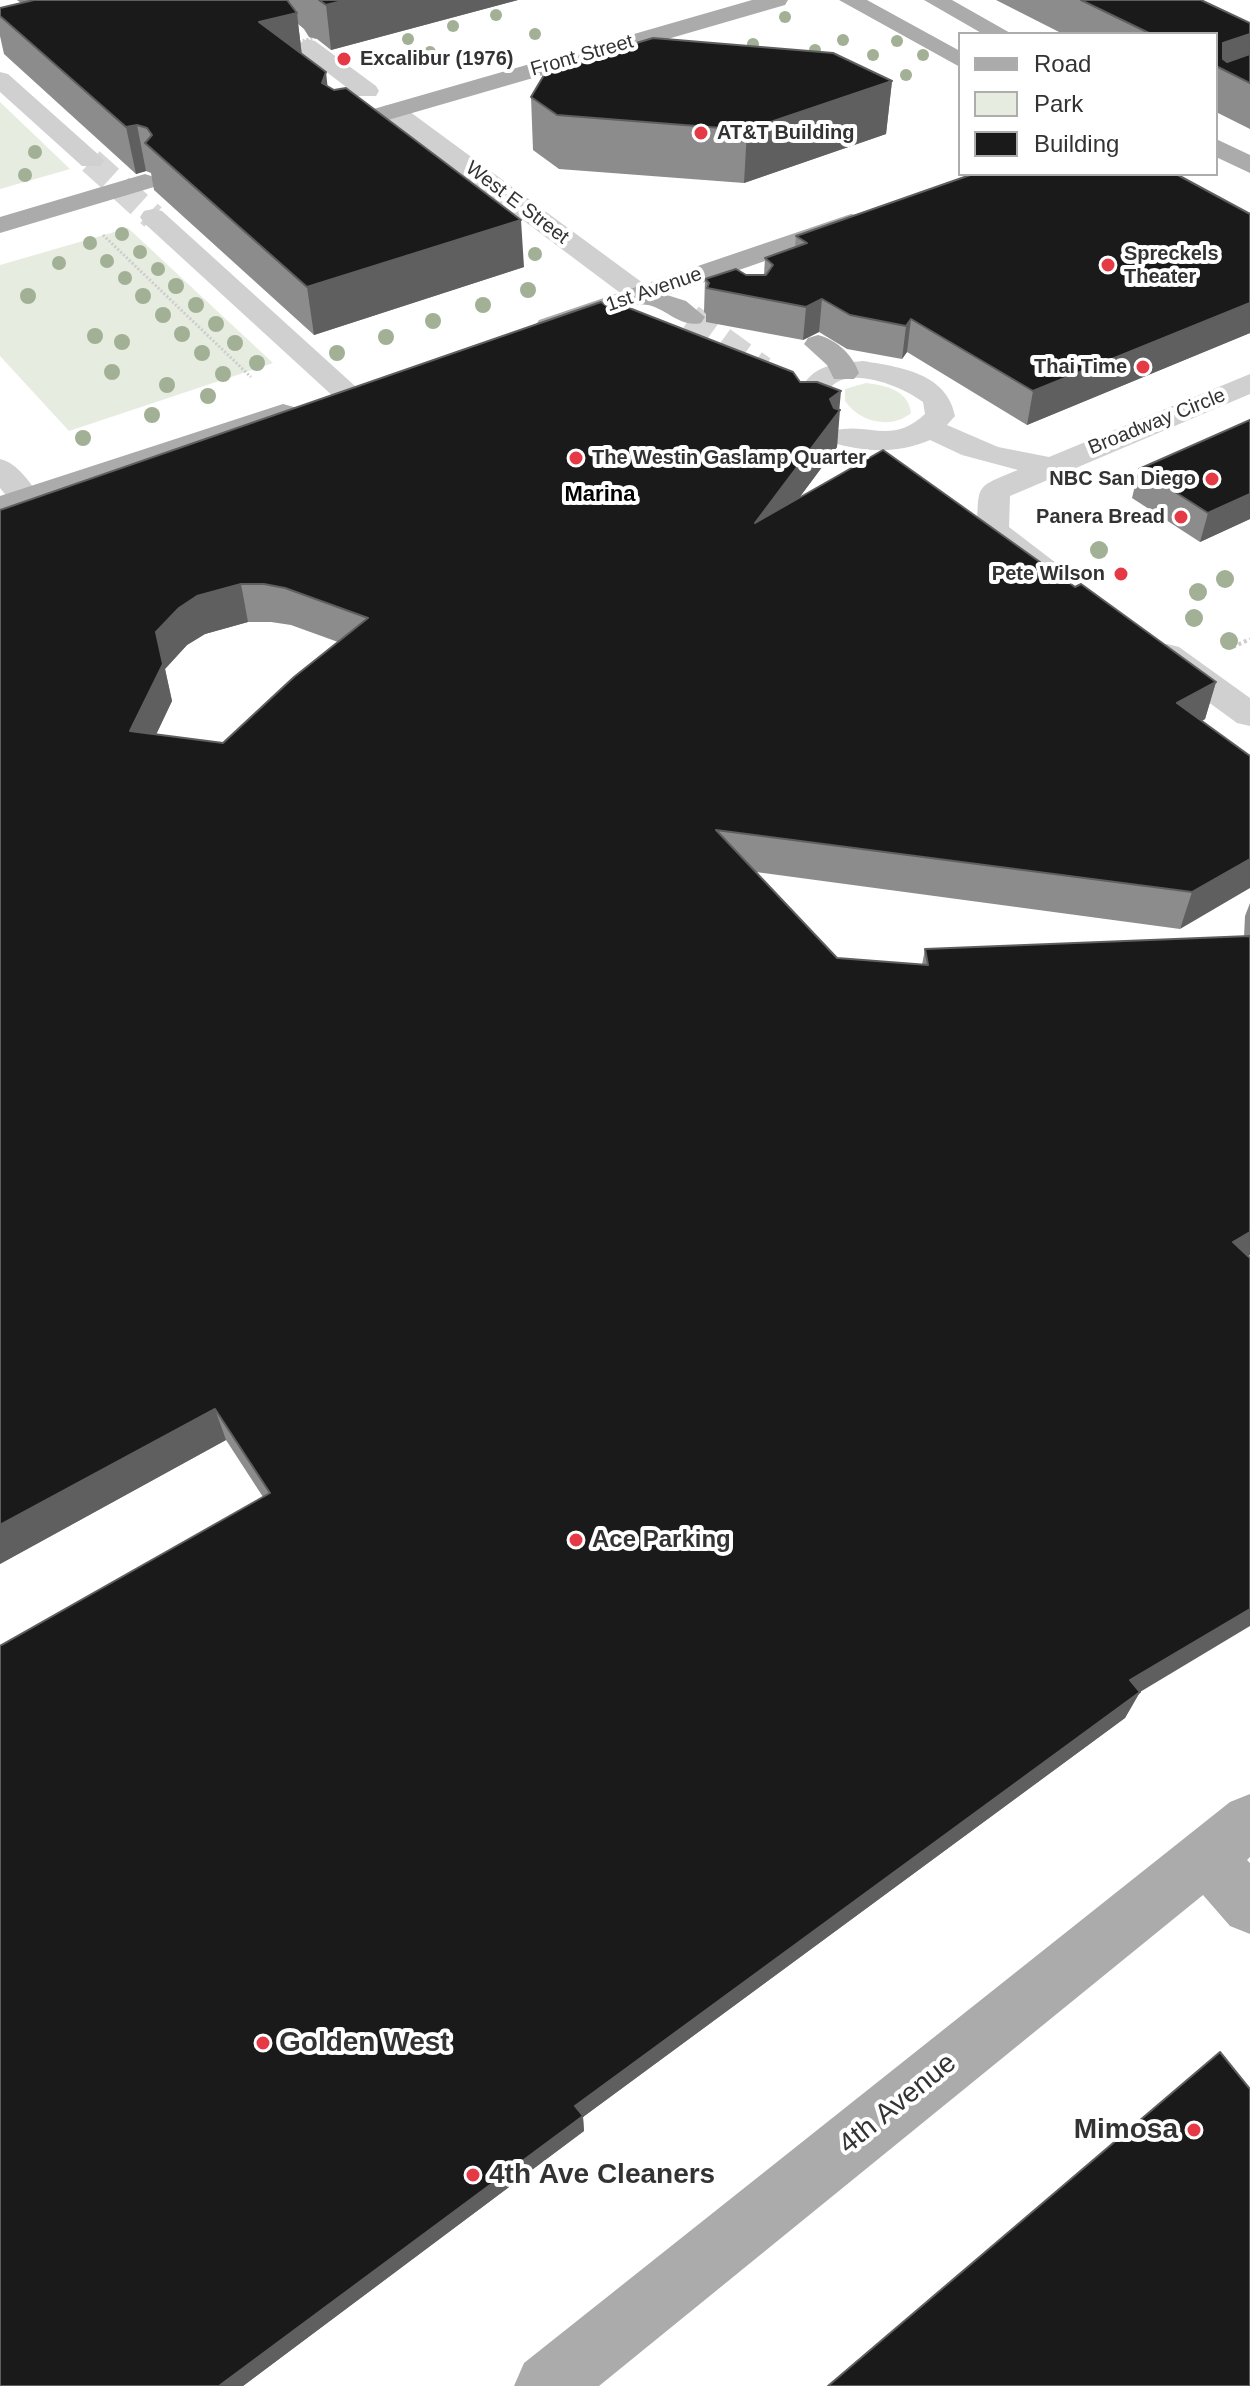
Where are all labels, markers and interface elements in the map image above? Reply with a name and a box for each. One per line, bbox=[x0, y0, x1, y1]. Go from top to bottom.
street label: Front Street bbox=[528, 30, 636, 82]
legend bbox=[958, 32, 1218, 176]
place label: Excalibur (1976) bbox=[360, 47, 513, 71]
marker: Excalibur (1976) bbox=[335, 50, 353, 68]
text: Road bbox=[1034, 50, 1091, 77]
text: Park bbox=[1034, 90, 1083, 117]
place label: AT&T Building bbox=[717, 121, 854, 145]
marker: AT&T Building bbox=[692, 124, 710, 142]
text: Building bbox=[1034, 130, 1119, 157]
street label: West E Street bbox=[461, 156, 573, 250]
place label: Spreckels Theater bbox=[1124, 242, 1219, 289]
marker: Spreckels Theater bbox=[1099, 256, 1117, 274]
street label: 1st Avenue bbox=[603, 262, 705, 318]
place label: Thai Time bbox=[1034, 355, 1127, 379]
marker: Thai Time bbox=[1134, 358, 1152, 376]
street label: Broadway Circle bbox=[1085, 384, 1229, 460]
place label: The Westin Gaslamp Quarter bbox=[592, 446, 866, 470]
marker: The Westin Gaslamp Quarter bbox=[567, 449, 585, 467]
place label: NBC San Diego bbox=[1049, 467, 1196, 491]
marker: NBC San Diego bbox=[1203, 470, 1221, 488]
district label: Marina bbox=[565, 482, 635, 508]
place label: Panera Bread bbox=[1036, 505, 1165, 529]
marker: Panera Bread bbox=[1172, 508, 1190, 526]
place label: Pete Wilson bbox=[992, 562, 1105, 586]
marker: Pete Wilson bbox=[1112, 565, 1130, 583]
place label: Ace Parking bbox=[592, 1526, 731, 1554]
marker: Ace Parking bbox=[567, 1531, 585, 1549]
place label: Golden West bbox=[279, 2026, 450, 2060]
marker: Golden West bbox=[254, 2034, 272, 2052]
street label: 4th Avenue bbox=[833, 2047, 963, 2161]
place label: Mimosa bbox=[1074, 2113, 1178, 2147]
marker: Mimosa bbox=[1185, 2121, 1203, 2139]
place label: 4th Ave Cleaners bbox=[489, 2158, 715, 2192]
marker: 4th Ave Cleaners bbox=[464, 2166, 482, 2184]

